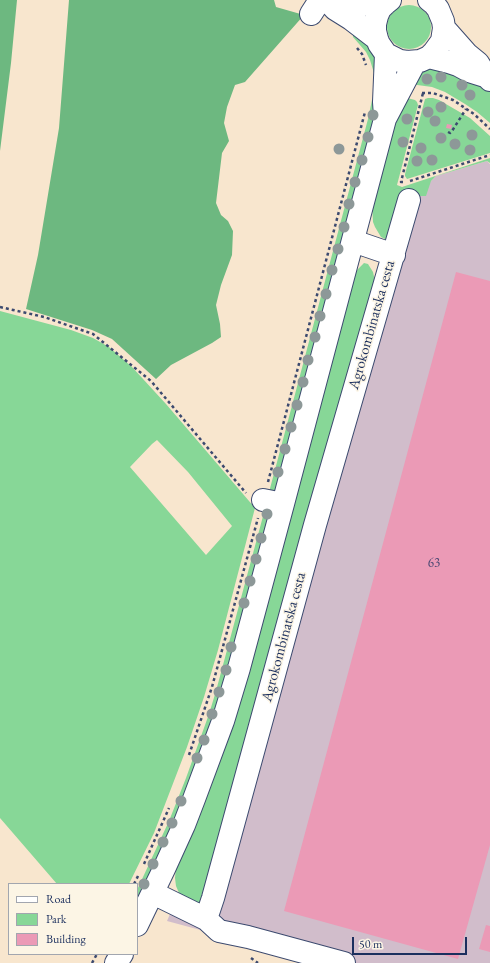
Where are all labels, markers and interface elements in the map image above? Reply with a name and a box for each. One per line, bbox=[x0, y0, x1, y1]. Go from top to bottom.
street label: Agrokombinatska cesta bbox=[345, 258, 399, 392]
house number: 63 bbox=[428, 555, 440, 571]
street label: Agrokombinatska cesta bbox=[258, 570, 310, 704]
legend bbox=[8, 883, 138, 955]
text: Road bbox=[46, 891, 71, 907]
text: Park bbox=[46, 911, 66, 927]
scale bar bbox=[354, 929, 469, 955]
text: Building bbox=[46, 931, 86, 947]
text: 50 m bbox=[359, 936, 382, 952]

